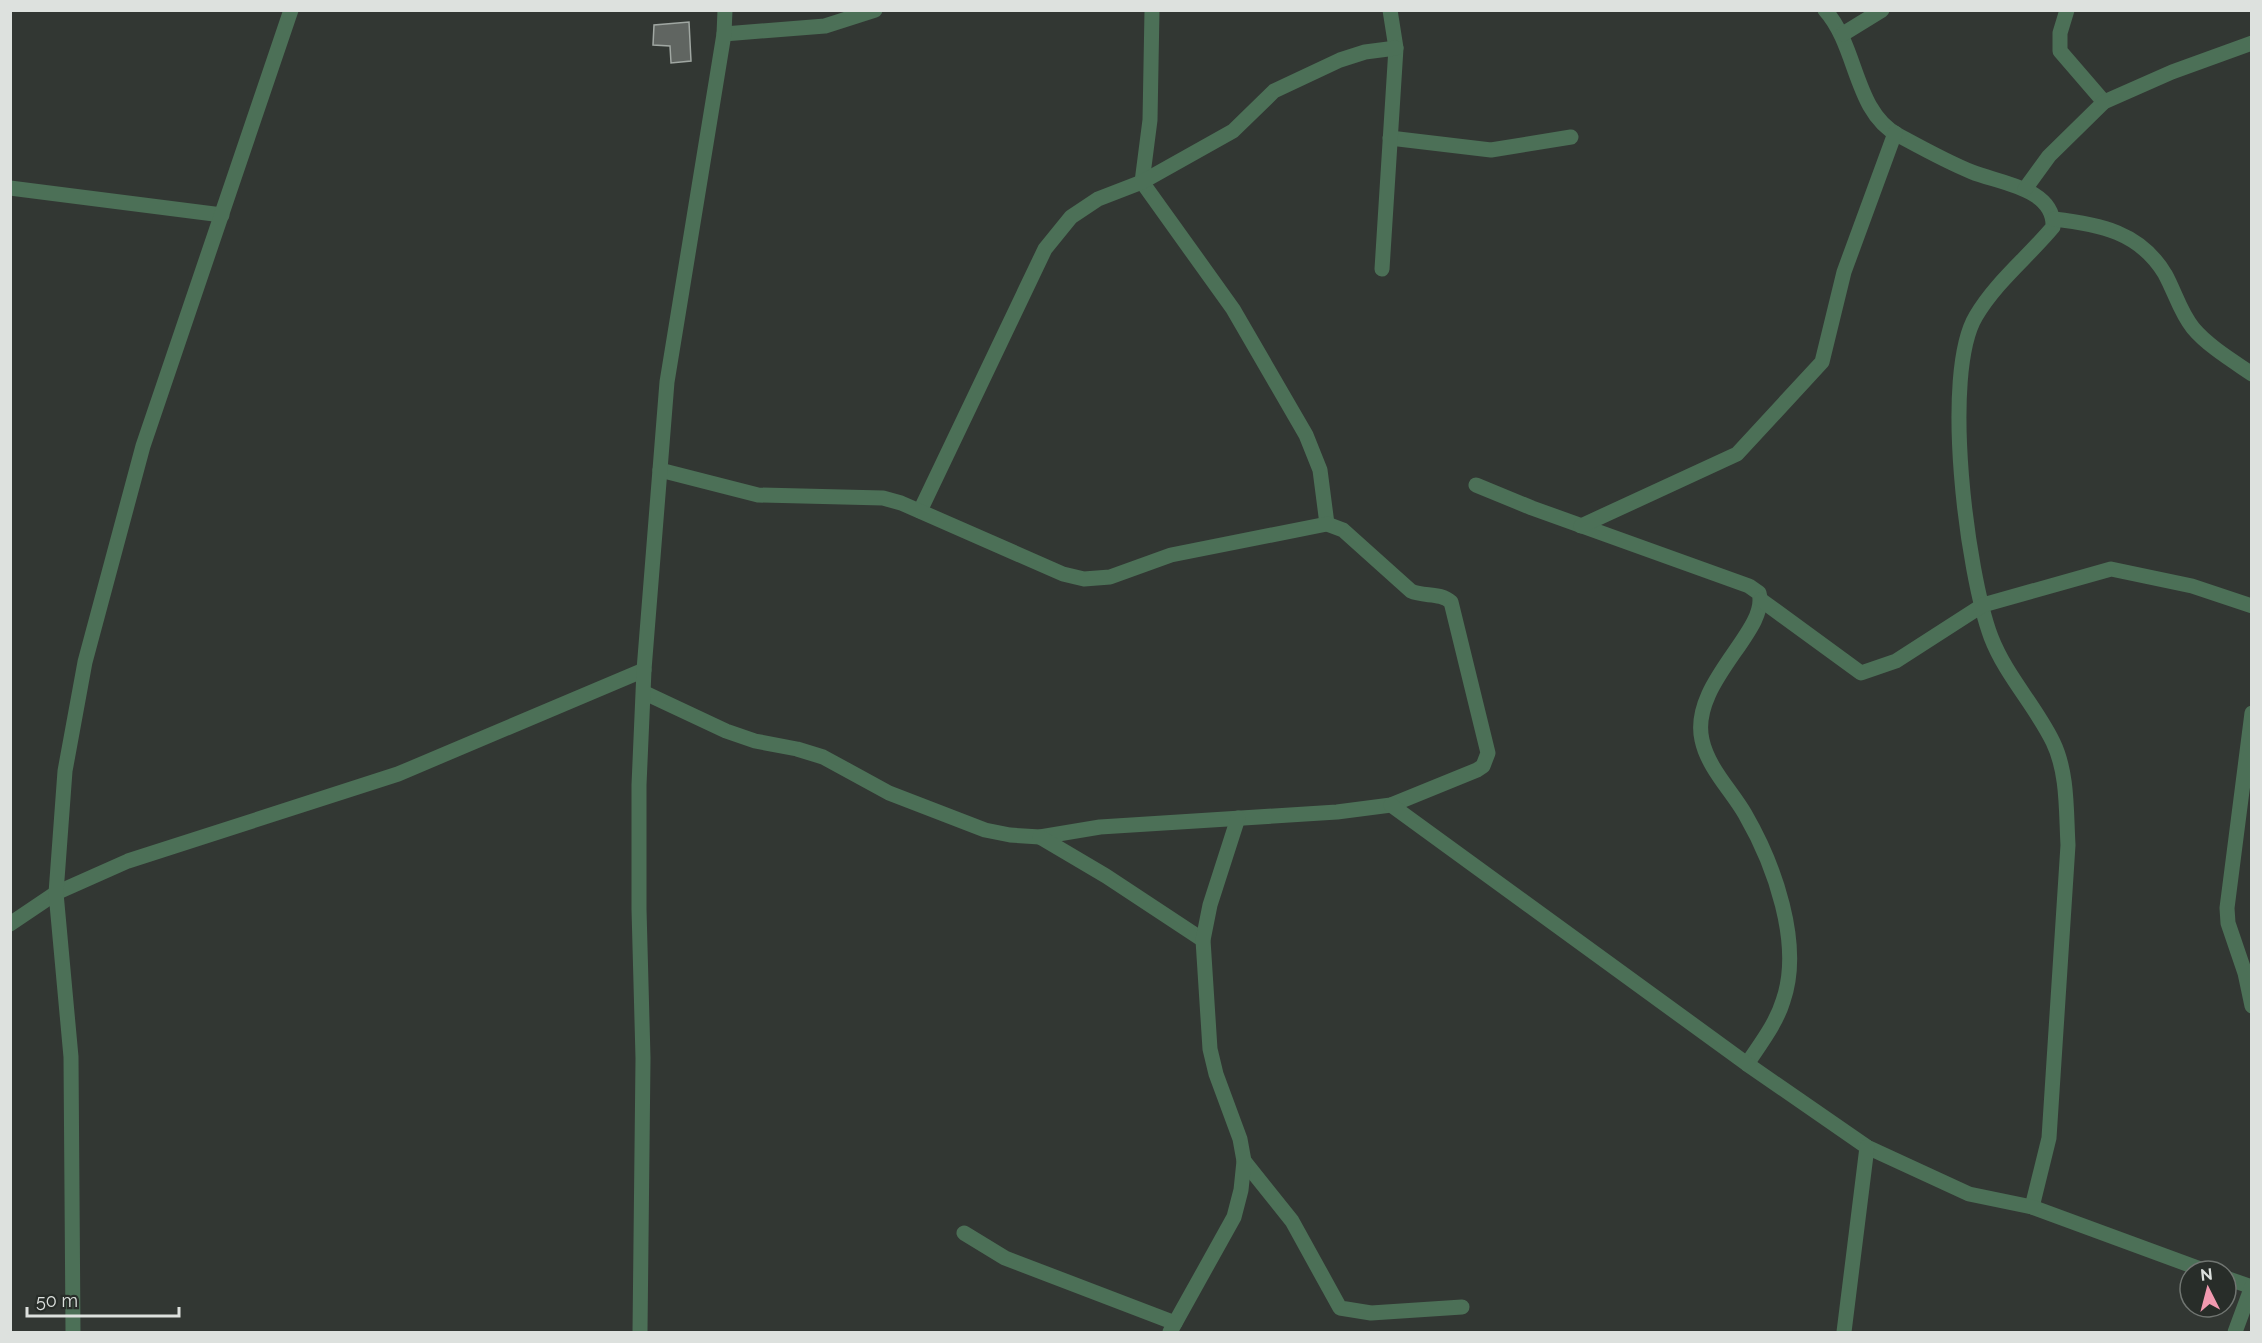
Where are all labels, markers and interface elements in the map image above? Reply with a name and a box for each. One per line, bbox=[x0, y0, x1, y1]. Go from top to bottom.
north arrow bbox=[2178, 1259, 2238, 1319]
text: N bbox=[2199, 1264, 2214, 1285]
scale bar bbox=[27, 1280, 178, 1318]
text: 50 m bbox=[36, 1290, 78, 1311]

